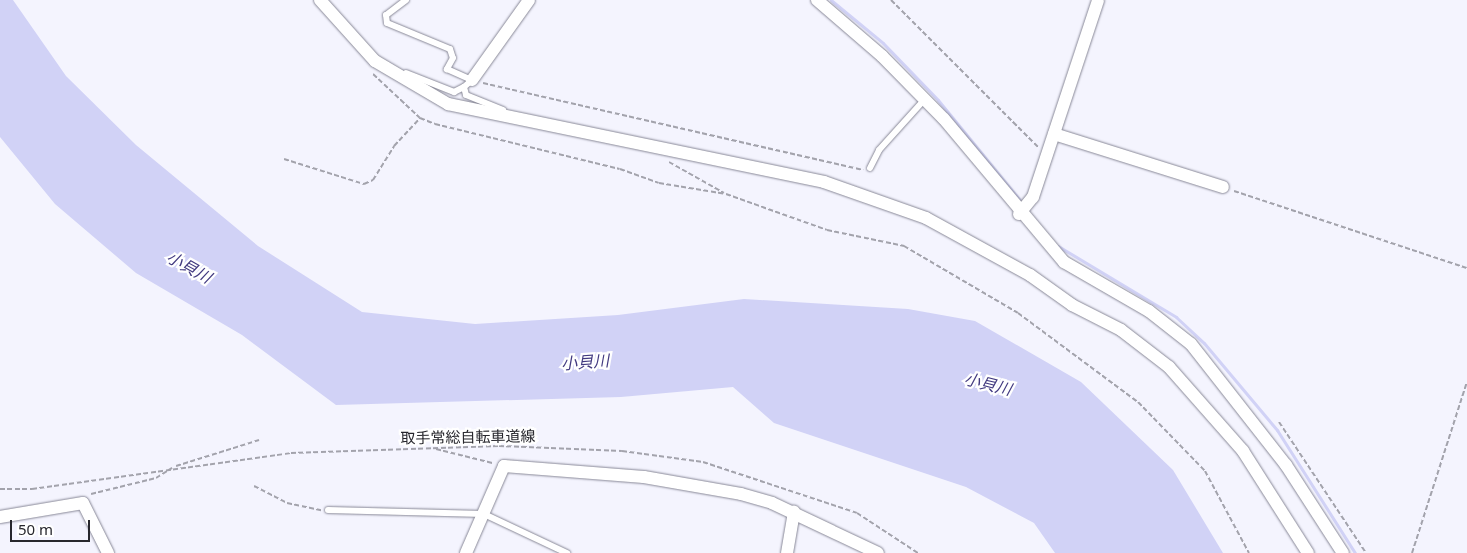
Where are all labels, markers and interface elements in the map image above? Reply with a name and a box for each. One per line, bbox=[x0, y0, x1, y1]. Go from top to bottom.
water label: 小貝川 bbox=[163, 247, 215, 287]
water label: 小貝川 bbox=[560, 351, 610, 373]
water label: 小貝川 bbox=[962, 369, 1014, 399]
street label: 取手常総自転車道線 bbox=[400, 427, 536, 447]
scale bar bbox=[12, 510, 92, 542]
text: 50 m bbox=[18, 519, 53, 539]

